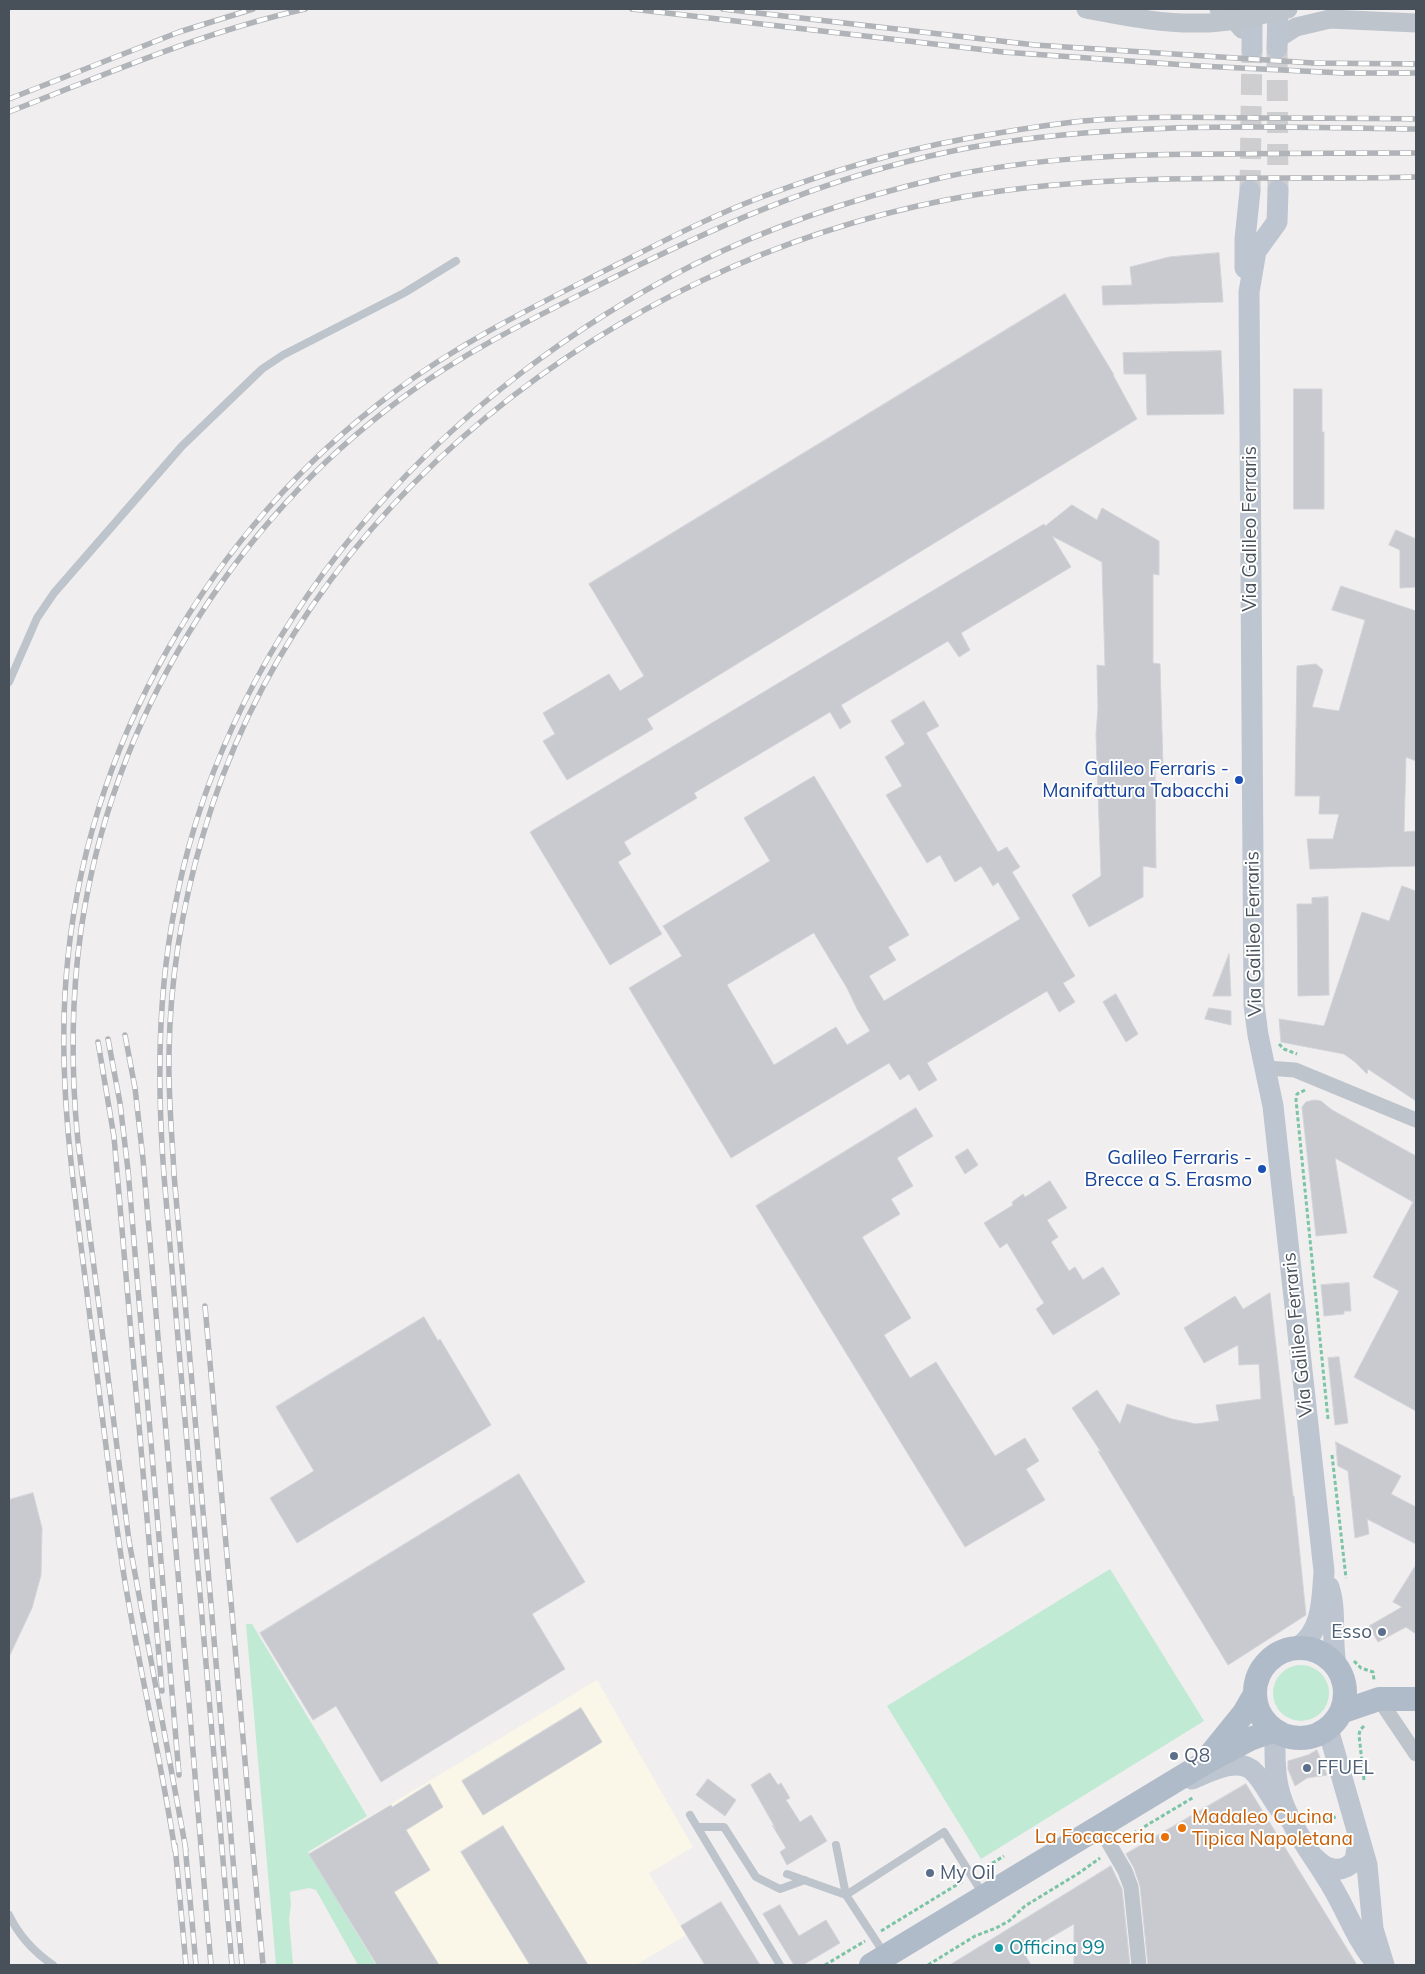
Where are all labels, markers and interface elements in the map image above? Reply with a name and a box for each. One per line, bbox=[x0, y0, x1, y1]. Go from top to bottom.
street label: Via Galileo Ferraris bbox=[1239, 446, 1261, 612]
place label: Galileo Ferraris - Manifattura Tabacchi bbox=[1042, 758, 1229, 802]
marker: Galileo Ferraris - Manifattura Tabacchi bbox=[1233, 774, 1245, 786]
street label: Via Galileo Ferraris bbox=[1241, 851, 1267, 1017]
place label: Galileo Ferraris - Brecce a S. Erasmo bbox=[1085, 1147, 1252, 1191]
marker: Galileo Ferraris - Brecce a S. Erasmo bbox=[1256, 1163, 1268, 1175]
street label: Via Galileo Ferraris bbox=[1278, 1251, 1318, 1419]
place label: Esso bbox=[1331, 1621, 1372, 1643]
marker: Esso bbox=[1376, 1626, 1388, 1638]
place label: Q8 bbox=[1184, 1745, 1210, 1767]
marker: Q8 bbox=[1168, 1750, 1180, 1762]
place label: FFUEL bbox=[1317, 1757, 1374, 1779]
marker: FFUEL bbox=[1301, 1762, 1313, 1774]
place label: Madaleo Cucina Tipica Napoletana bbox=[1192, 1806, 1353, 1850]
marker: Madaleo Cucina Tipica Napoletana bbox=[1176, 1822, 1188, 1834]
place label: La Focacceria bbox=[1035, 1826, 1155, 1848]
marker: La Focacceria bbox=[1159, 1831, 1171, 1843]
place label: My Oil bbox=[940, 1862, 995, 1884]
marker: My Oil bbox=[924, 1867, 936, 1879]
place label: Officina 99 bbox=[1009, 1937, 1105, 1959]
marker: Officina 99 bbox=[993, 1942, 1005, 1954]

